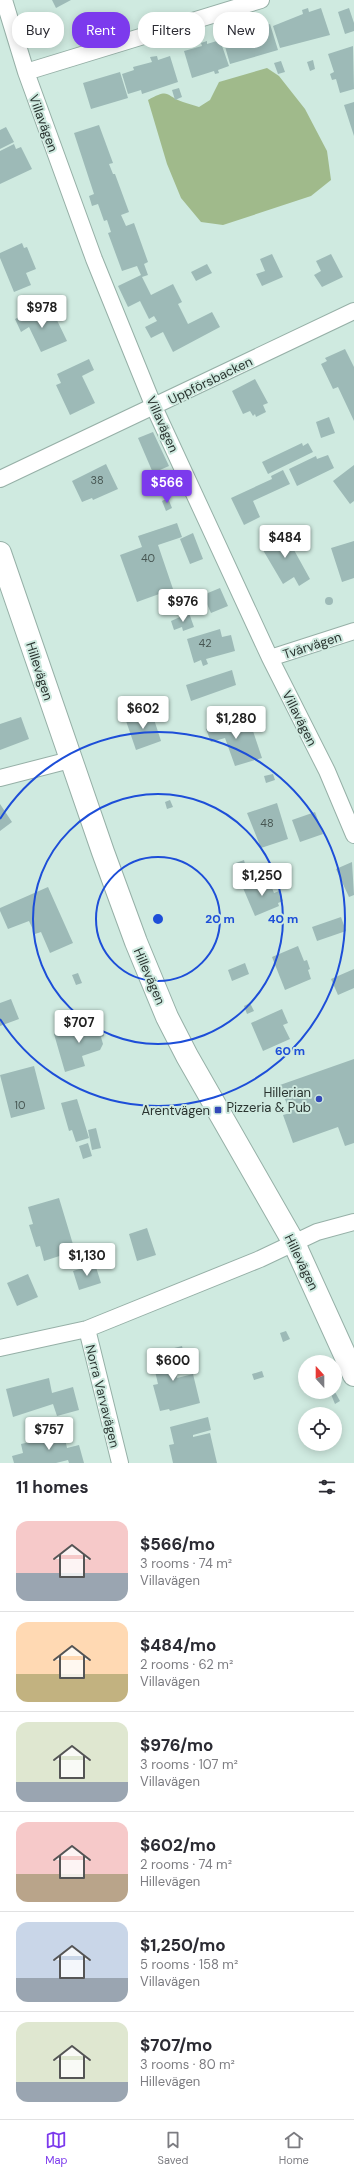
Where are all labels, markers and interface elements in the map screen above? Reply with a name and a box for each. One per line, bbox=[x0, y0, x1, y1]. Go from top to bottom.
chip: Buy bbox=[12, 12, 64, 48]
chip: Rent bbox=[72, 12, 130, 48]
chip: Filters bbox=[138, 12, 205, 48]
chip: New bbox=[213, 12, 269, 48]
street label: Villavägen bbox=[25, 92, 62, 154]
pin: $978 bbox=[18, 295, 66, 329]
text: $978 bbox=[26, 299, 58, 316]
street label: Uppförsbacken bbox=[165, 353, 255, 408]
street label: Villavägen bbox=[143, 393, 182, 455]
pin: $566 bbox=[143, 470, 191, 504]
house number: 38 bbox=[90, 473, 104, 487]
text: $566 bbox=[151, 474, 183, 491]
pin: $484 bbox=[261, 525, 309, 559]
text: $484 bbox=[269, 529, 301, 546]
house number: 40 bbox=[141, 551, 155, 565]
pin: $976 bbox=[159, 589, 207, 623]
text: $976 bbox=[167, 593, 199, 610]
street label: Tvärvägen bbox=[281, 628, 343, 663]
house number: 42 bbox=[198, 636, 212, 650]
street label: Hillevägen bbox=[22, 640, 57, 702]
street label: Villavägen bbox=[278, 688, 321, 749]
pin: $602 bbox=[119, 696, 167, 730]
text: $602 bbox=[127, 700, 159, 717]
pin: $1,280 bbox=[203, 706, 269, 740]
text: $1,280 bbox=[216, 710, 256, 727]
house number: 48 bbox=[260, 816, 274, 830]
pin: $1,250 bbox=[229, 863, 295, 897]
text: $1,250 bbox=[242, 867, 282, 884]
text: 20 m bbox=[205, 911, 235, 927]
text: 40 m bbox=[268, 911, 298, 927]
centre of rings bbox=[151, 912, 165, 926]
street label: Hillevägen bbox=[130, 945, 169, 1007]
pin: $707 bbox=[55, 1010, 103, 1044]
text: $707 bbox=[64, 1014, 94, 1031]
text: 60 m bbox=[275, 1043, 305, 1059]
place label: Hillerian Pizzeria & Pub bbox=[226, 1084, 311, 1116]
marker: Hillerian Pizzeria & Pub bbox=[314, 1094, 324, 1104]
house number: 10 bbox=[15, 1098, 25, 1112]
place label: Arentvägen bbox=[141, 1102, 210, 1119]
marker: Arentvägen bbox=[213, 1105, 223, 1115]
street label: Hillevägen bbox=[281, 1231, 322, 1293]
pin: $1,130 bbox=[54, 1243, 120, 1277]
text: $1,130 bbox=[68, 1247, 106, 1264]
street label: Norra Varvavägen bbox=[82, 1343, 124, 1449]
pin: $600 bbox=[149, 1348, 197, 1382]
text: $600 bbox=[156, 1352, 190, 1369]
north arrow bbox=[298, 1355, 342, 1399]
map controls bbox=[298, 1355, 342, 1451]
button: locate bbox=[298, 1407, 342, 1451]
pin: $757 bbox=[25, 1417, 73, 1451]
text: $757 bbox=[34, 1421, 64, 1438]
text: 11 homes bbox=[16, 1476, 89, 1498]
icon: filters bbox=[316, 1476, 338, 1498]
text: $566/mo bbox=[140, 1533, 215, 1555]
icon: home bbox=[48, 1537, 96, 1585]
text: 3 rooms · 74 m² bbox=[140, 1555, 232, 1572]
text: Villavägen bbox=[140, 1572, 200, 1589]
text: $484/mo bbox=[140, 1634, 216, 1656]
icon: home bbox=[48, 1638, 96, 1686]
text: 2 rooms · 62 m² bbox=[140, 1656, 233, 1673]
text: Villavägen bbox=[140, 1673, 200, 1690]
text: $976/mo bbox=[140, 1734, 213, 1756]
icon: home bbox=[48, 1738, 96, 1786]
text: 3 rooms · 107 m² bbox=[140, 1756, 238, 1773]
text: Villavägen bbox=[140, 1773, 200, 1790]
text: $602/mo bbox=[140, 1834, 216, 1856]
icon: home bbox=[48, 1838, 96, 1886]
text: 2 rooms · 74 m² bbox=[140, 1856, 232, 1873]
text: Hillevägen bbox=[140, 1873, 200, 1890]
text: $1,250/mo bbox=[140, 1934, 226, 1956]
icon: home bbox=[48, 1938, 96, 1986]
text: 5 rooms · 158 m² bbox=[140, 1956, 238, 1973]
text: Villavägen bbox=[140, 1973, 200, 1990]
text: $707/mo bbox=[140, 2034, 212, 2056]
icon: home bbox=[48, 2038, 96, 2086]
text: 3 rooms · 80 m² bbox=[140, 2056, 235, 2073]
text: Hillevägen bbox=[140, 2073, 200, 2090]
tab: Map bbox=[45, 2129, 67, 2167]
tab: Saved bbox=[158, 2129, 188, 2167]
tab: Home bbox=[279, 2129, 309, 2167]

